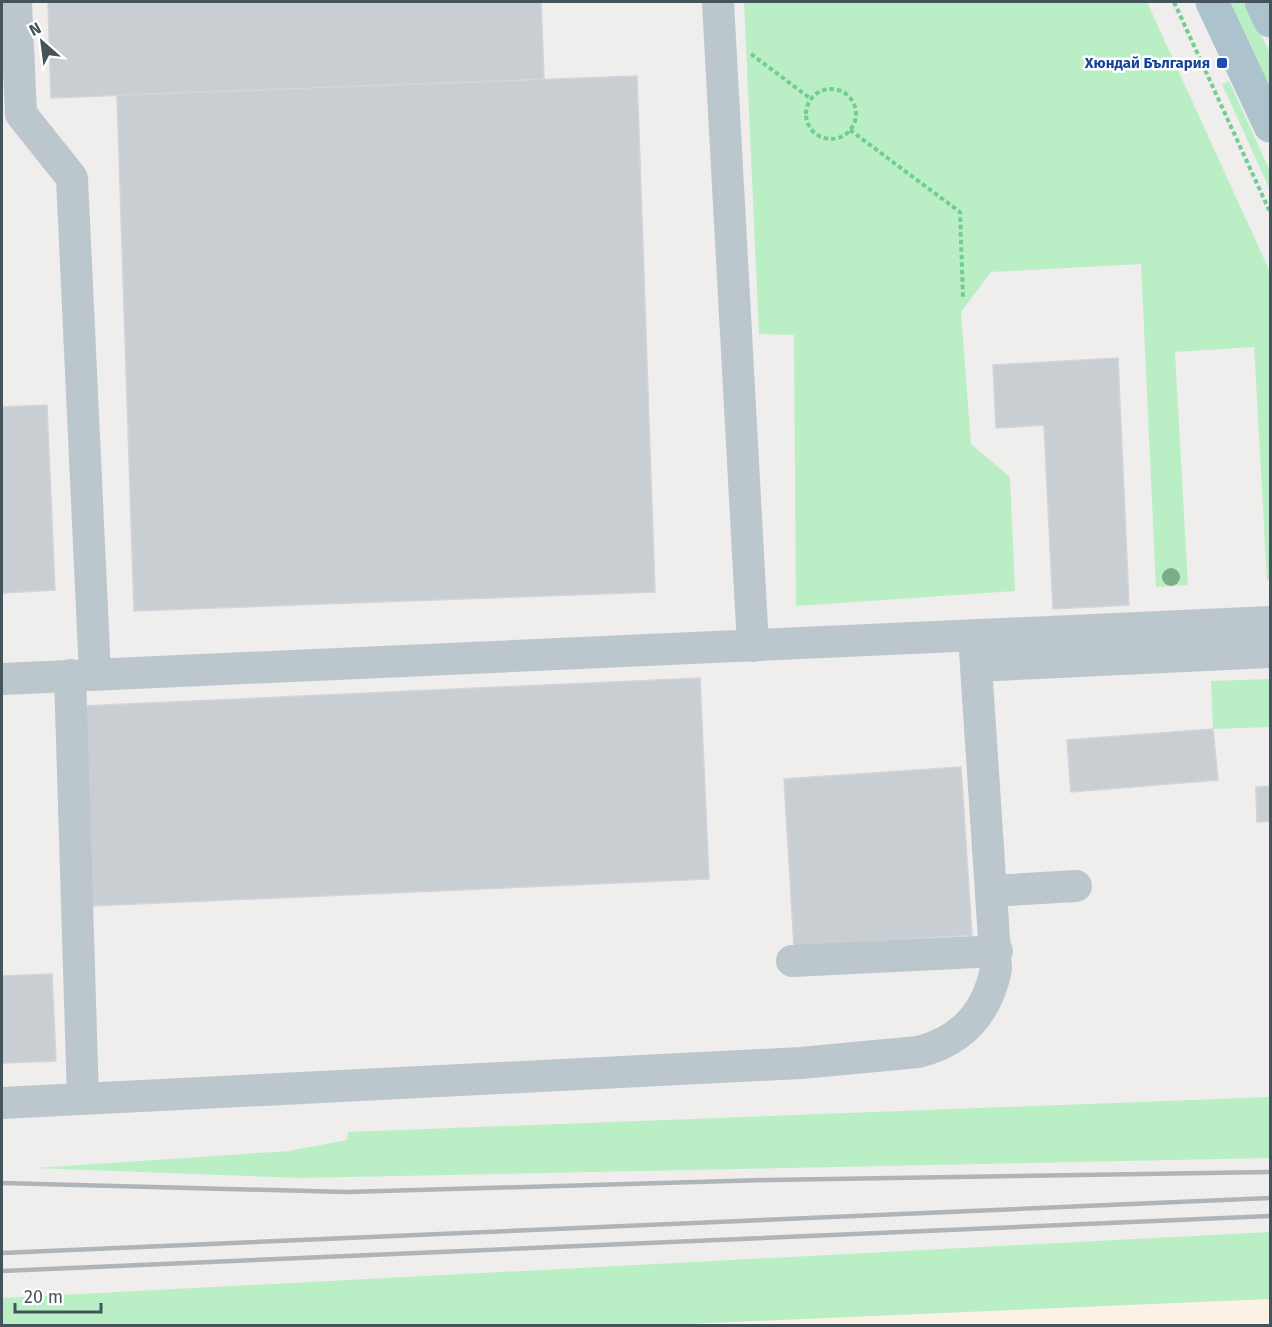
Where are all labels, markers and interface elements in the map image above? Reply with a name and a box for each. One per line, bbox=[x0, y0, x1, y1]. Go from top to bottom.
north arrow bbox=[12, 12, 72, 72]
text: N bbox=[26, 18, 44, 40]
place label: Хюндай България bbox=[1084, 54, 1210, 72]
marker: Хюндай България bbox=[1215, 56, 1229, 70]
scale bar bbox=[15, 1276, 100, 1314]
text: 20 m bbox=[24, 1286, 63, 1308]

